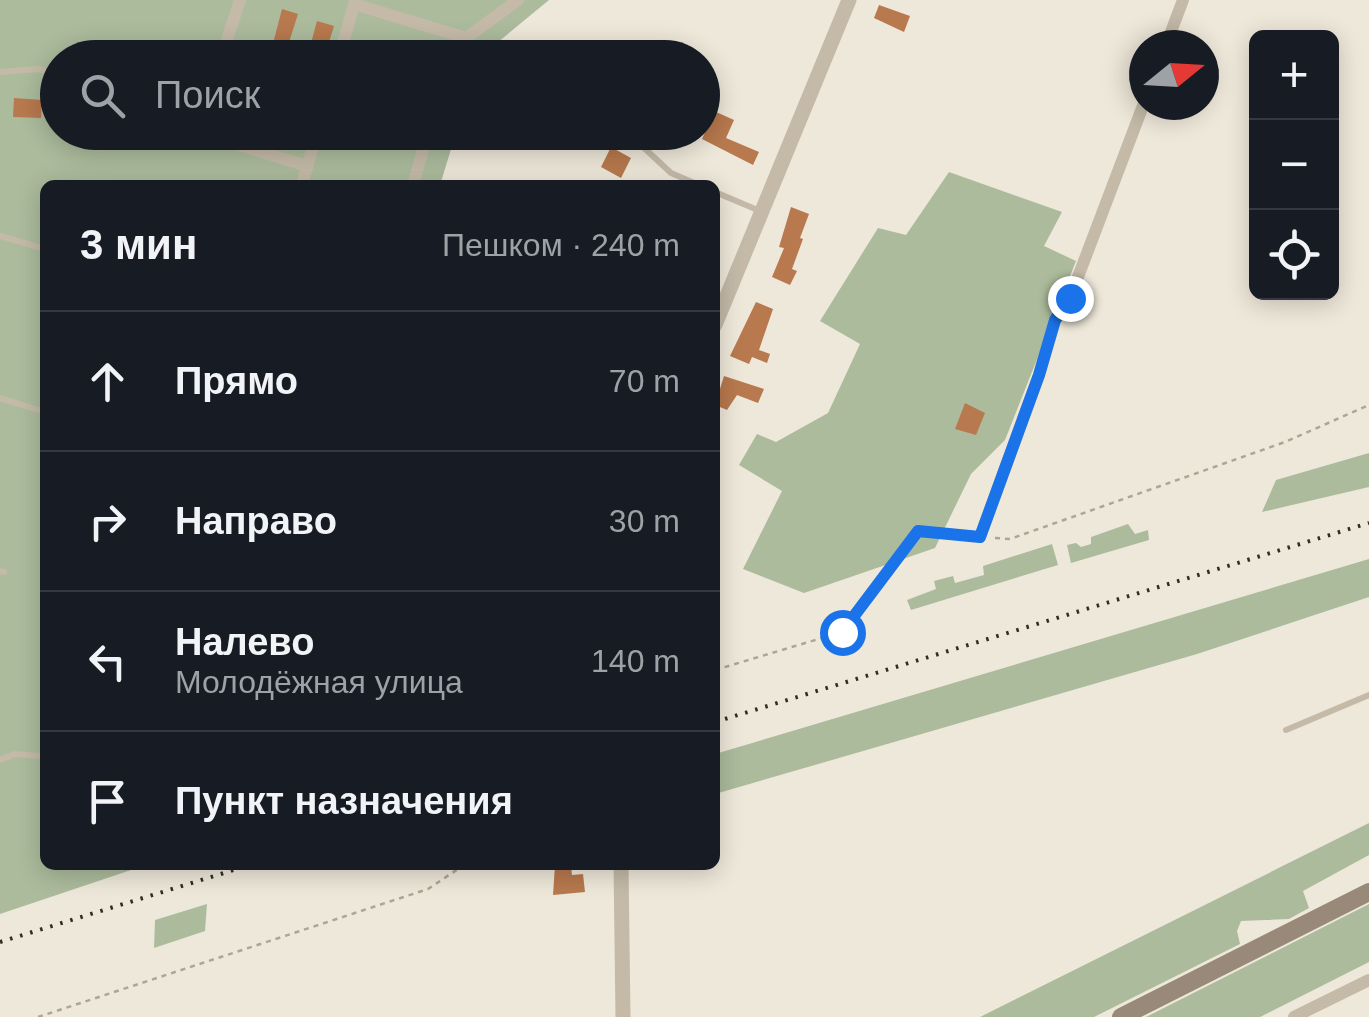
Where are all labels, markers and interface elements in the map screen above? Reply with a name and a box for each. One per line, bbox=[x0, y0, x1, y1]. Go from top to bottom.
north arrow bbox=[1129, 30, 1219, 120]
map controls bbox=[1249, 30, 1339, 300]
button: + bbox=[1249, 30, 1339, 120]
search box bbox=[40, 40, 720, 150]
icon: search bbox=[75, 68, 130, 123]
text: Поиск bbox=[155, 74, 260, 116]
button: − bbox=[1249, 120, 1339, 210]
button: locate bbox=[1249, 210, 1339, 300]
text: 3 мин bbox=[80, 221, 197, 268]
text: Пешком · 240 m bbox=[442, 227, 680, 263]
route end bbox=[1048, 276, 1094, 322]
icon: ahead bbox=[80, 354, 135, 409]
text: Прямо bbox=[175, 360, 298, 402]
text: 70 m bbox=[609, 363, 680, 399]
icon: right bbox=[80, 494, 135, 549]
text: Направо bbox=[175, 500, 337, 542]
text: 30 m bbox=[609, 503, 680, 539]
route start bbox=[820, 610, 866, 656]
text: Налево bbox=[175, 621, 314, 663]
icon: left bbox=[80, 634, 135, 689]
text: 140 m bbox=[591, 643, 680, 679]
text: Молодёжная улица bbox=[175, 664, 463, 700]
icon: arrive bbox=[80, 774, 135, 829]
text: Пункт назначения bbox=[175, 780, 513, 822]

